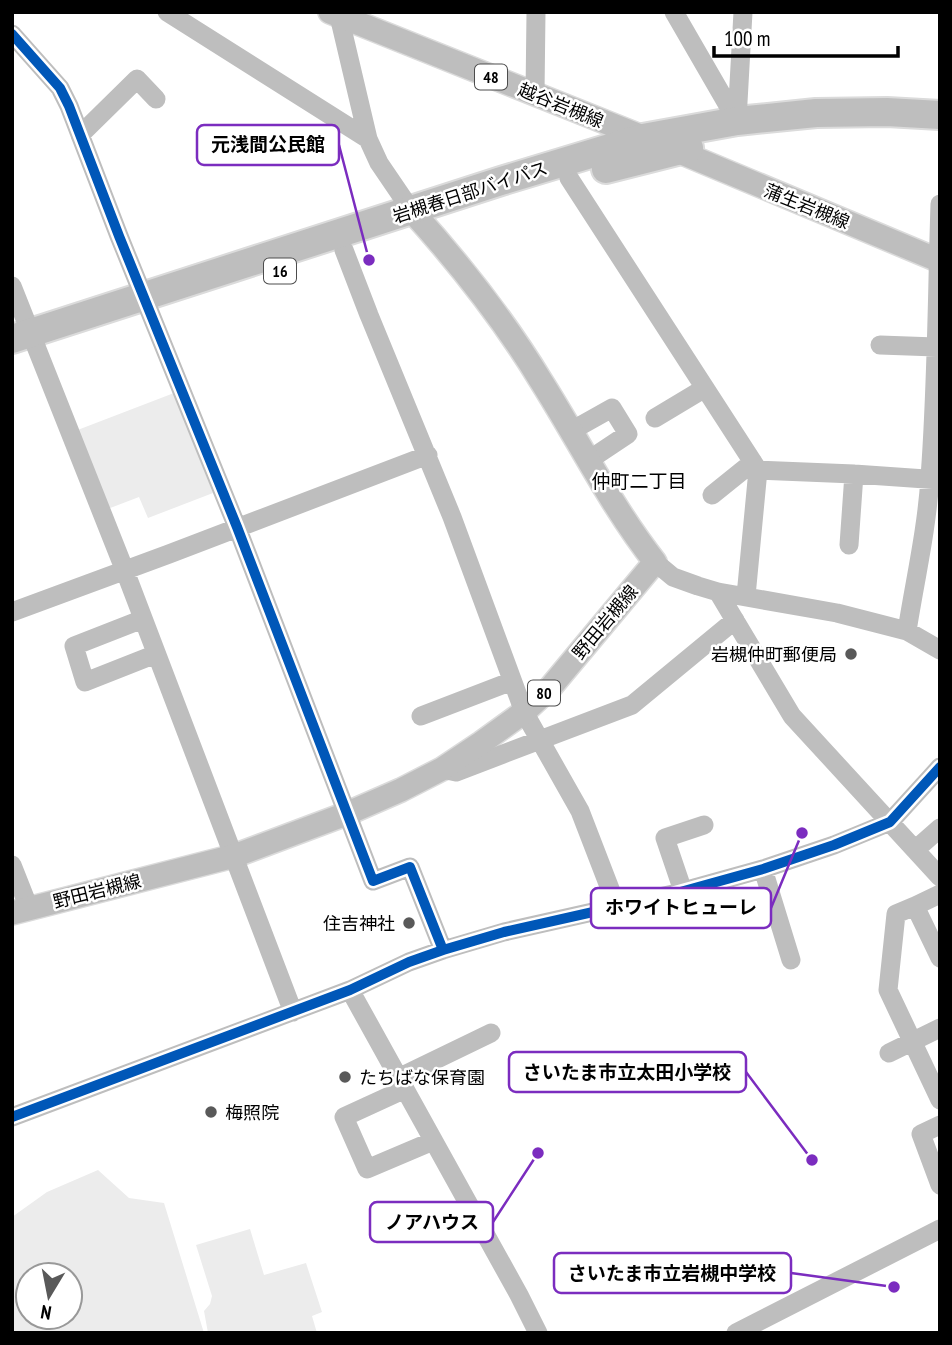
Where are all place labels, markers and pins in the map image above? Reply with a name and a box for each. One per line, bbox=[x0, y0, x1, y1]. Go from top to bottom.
callout: 元浅間公民館 bbox=[197, 125, 339, 165]
place label: 岩槻仲町郵便局 bbox=[711, 643, 837, 666]
marker: 岩槻仲町郵便局 bbox=[843, 646, 859, 662]
callout: ホワイトヒューレ bbox=[591, 888, 771, 928]
place label: 住吉神社 bbox=[323, 912, 395, 935]
marker: 住吉神社 bbox=[401, 915, 417, 931]
callout: さいたま市立太田小学校 bbox=[509, 1052, 746, 1092]
place label: たちばな保育園 bbox=[359, 1066, 485, 1089]
marker: たちばな保育園 bbox=[337, 1069, 353, 1085]
place label: 梅照院 bbox=[225, 1101, 279, 1124]
marker: 梅照院 bbox=[203, 1104, 219, 1120]
callout: ノアハウス bbox=[370, 1202, 493, 1242]
callout: さいたま市立岩槻中学校 bbox=[554, 1253, 791, 1293]

